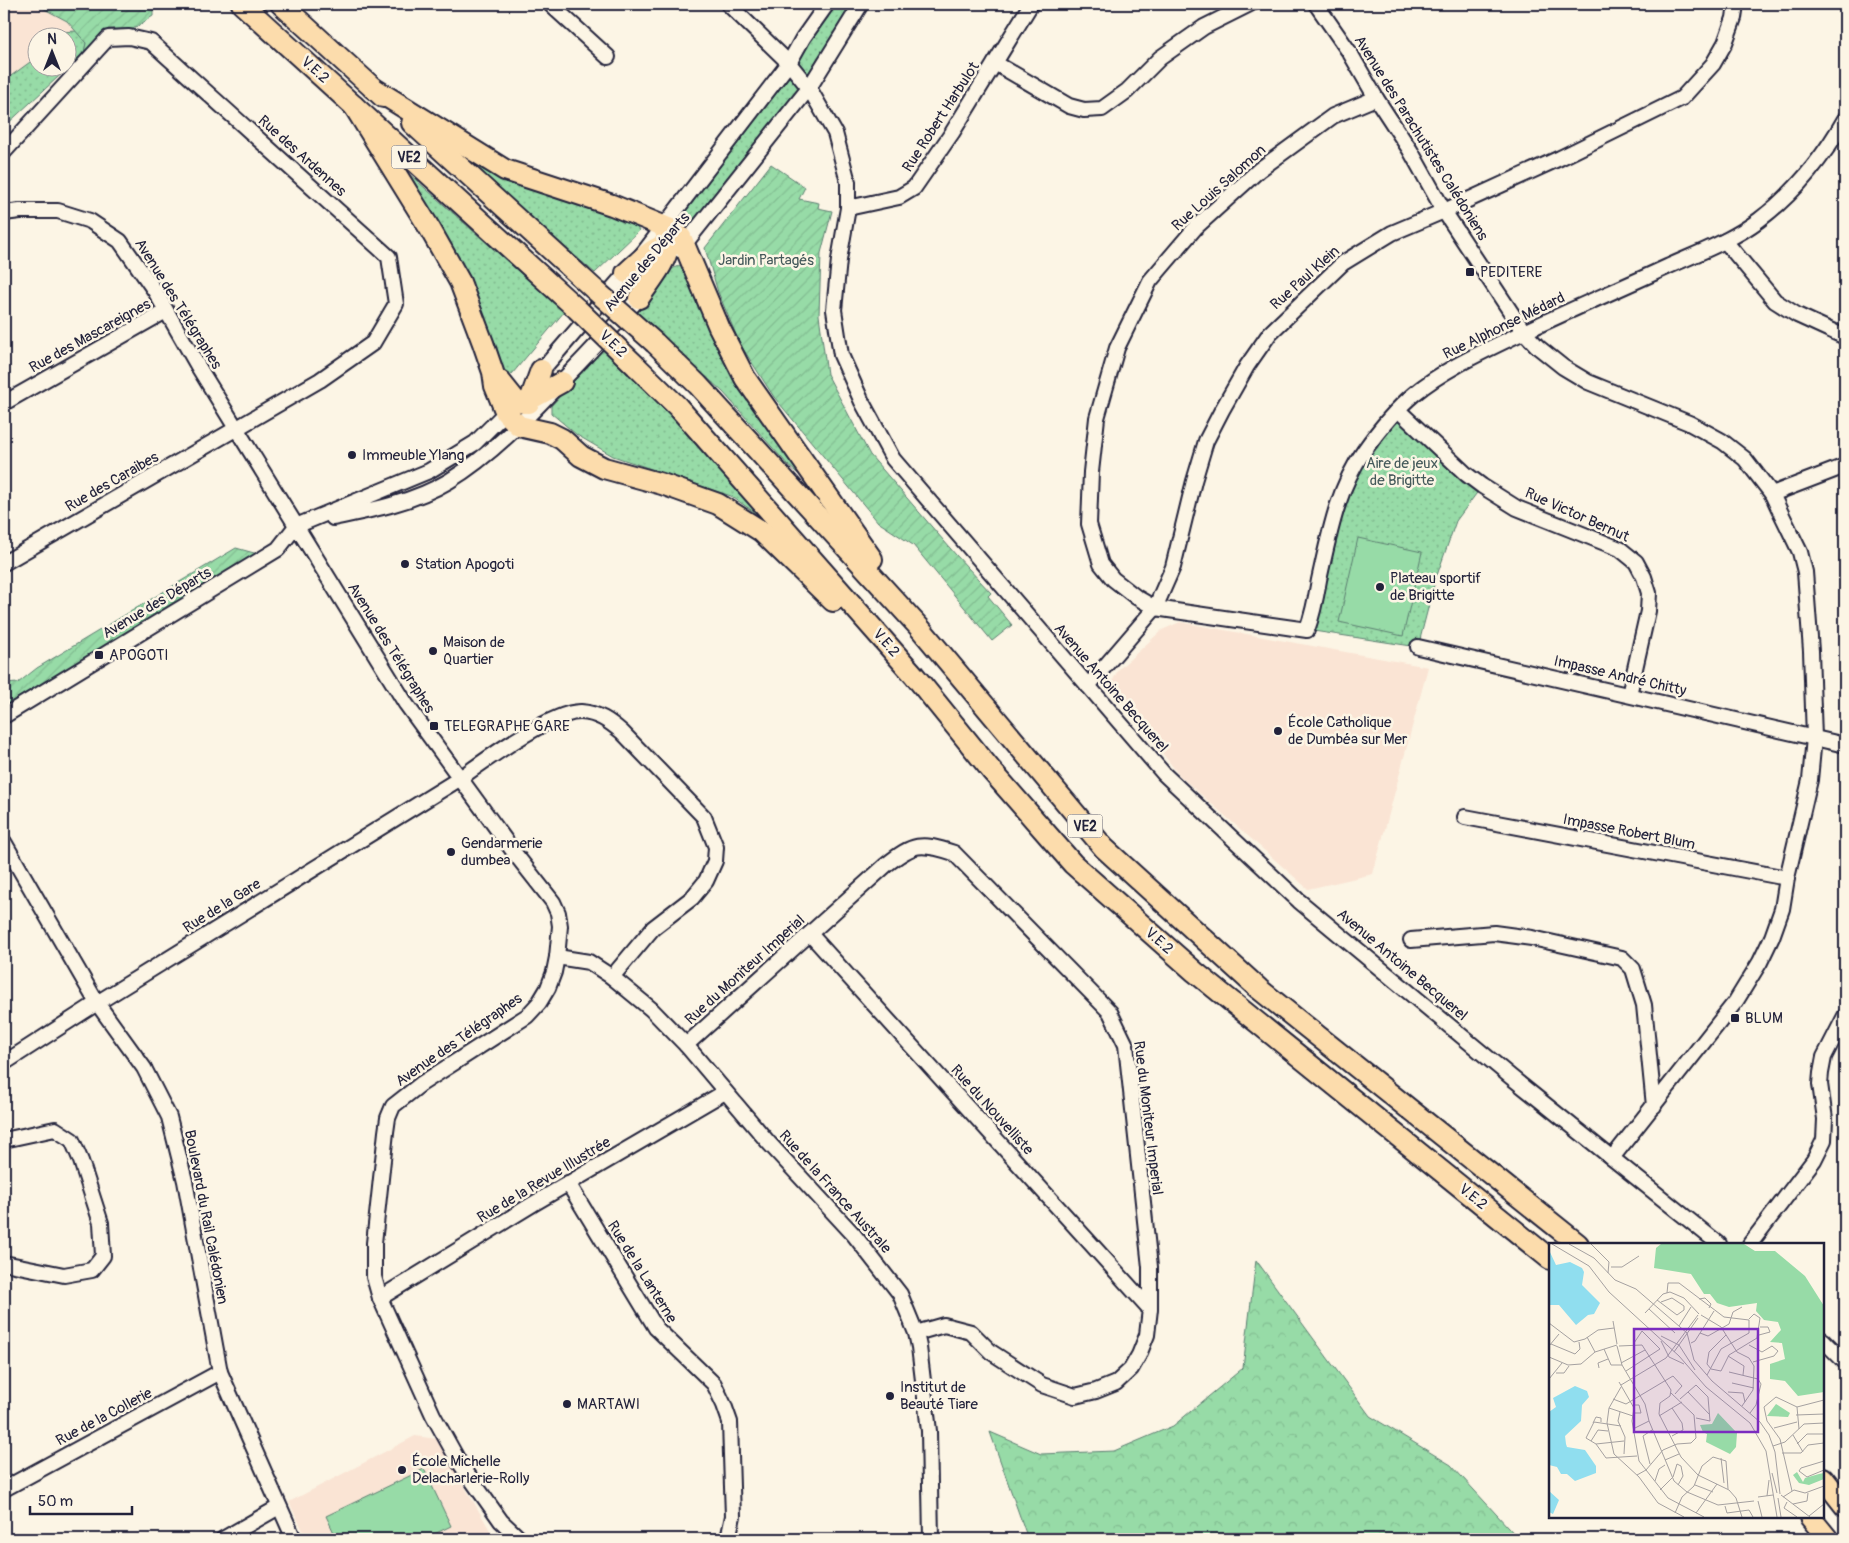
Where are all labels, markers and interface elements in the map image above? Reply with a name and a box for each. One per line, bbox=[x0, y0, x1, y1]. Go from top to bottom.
north arrow bbox=[28, 28, 78, 78]
text: N bbox=[47, 31, 57, 48]
street label: Avenue des Parachutistes Calédoniens bbox=[1350, 32, 1492, 244]
street label: V.E.2 bbox=[297, 52, 333, 88]
street label: Rue Robert Harbulot bbox=[898, 58, 984, 176]
street label: Rue des Ardennes bbox=[254, 111, 350, 201]
street label: Rue Louis Salomon bbox=[1168, 141, 1270, 235]
road number: VE2 bbox=[392, 146, 426, 168]
street label: Avenue des Départs bbox=[600, 208, 694, 316]
street label: Avenue des Télégraphes bbox=[130, 235, 226, 373]
street label: Rue Paul Klein bbox=[1266, 242, 1344, 314]
park label: Jardin Partagés bbox=[718, 251, 814, 270]
place label: PEDITERE bbox=[1480, 263, 1543, 282]
marker: PEDITERE bbox=[1464, 266, 1476, 278]
street label: Rue Alphonse Médard bbox=[1440, 288, 1568, 364]
street label: Rue des Mascareignes bbox=[26, 295, 154, 377]
street label: V.E.2 bbox=[595, 326, 631, 362]
place label: Immeuble Ylang bbox=[362, 446, 464, 465]
street label: Rue des Caraibes bbox=[62, 448, 162, 516]
marker: Immeuble Ylang bbox=[346, 449, 358, 461]
park label: Aire de jeux de Brigitte bbox=[1366, 454, 1438, 490]
street label: Rue Victor Bernut bbox=[1522, 484, 1633, 547]
place label: Station Apogoti bbox=[415, 555, 514, 574]
marker: Station Apogoti bbox=[399, 558, 411, 570]
street label: Avenue des Départs bbox=[99, 563, 215, 643]
place label: Plateau sportif de Brigitte bbox=[1390, 569, 1481, 605]
street label: Avenue des Télégraphes bbox=[343, 579, 439, 717]
marker: Plateau sportif de Brigitte bbox=[1374, 581, 1386, 593]
street label: Avenue Antoine Becquerel bbox=[1050, 620, 1172, 756]
street label: V.E.2 bbox=[869, 625, 903, 661]
place label: Maison de Quartier bbox=[443, 633, 505, 669]
marker: Maison de Quartier bbox=[427, 645, 439, 657]
place label: APOGOTI bbox=[109, 646, 169, 665]
marker: APOGOTI bbox=[93, 649, 105, 661]
street label: Impasse André Chitty bbox=[1552, 652, 1689, 701]
place label: École Catholique de Dumbéa sur Mer bbox=[1288, 713, 1408, 749]
place label: TELEGRAPHE GARE bbox=[444, 717, 570, 736]
marker: TELEGRAPHE GARE bbox=[428, 720, 440, 732]
marker: École Catholique de Dumbéa sur Mer bbox=[1272, 725, 1284, 737]
street label: Impasse Robert Blum bbox=[1561, 810, 1697, 854]
road number: VE2 bbox=[1068, 814, 1102, 838]
place label: Gendarmerie dumbea bbox=[461, 834, 543, 870]
marker: Gendarmerie dumbea bbox=[445, 846, 457, 858]
street label: Rue de la Gare bbox=[180, 874, 265, 937]
street label: Avenue Antoine Becquerel bbox=[1333, 905, 1471, 1025]
street label: Rue du Moniteur Imperial bbox=[681, 911, 809, 1029]
street label: V.E.2 bbox=[1141, 924, 1177, 958]
street label: Avenue des Télégraphes bbox=[392, 989, 526, 1091]
place label: BLUM bbox=[1745, 1009, 1783, 1028]
marker: BLUM bbox=[1729, 1012, 1741, 1024]
street label: Rue du Moniteur Imperial bbox=[1129, 1040, 1167, 1196]
street label: Rue du Nouvelliste bbox=[947, 1061, 1038, 1159]
street label: Rue de la France Australe bbox=[775, 1126, 896, 1258]
street label: Boulevard du Rail Calédonien bbox=[180, 1128, 232, 1306]
street label: Rue de la Revue Illustrée bbox=[474, 1132, 615, 1227]
street label: V.E.2 bbox=[1455, 1180, 1491, 1214]
street label: Rue de la Lanterne bbox=[603, 1217, 681, 1327]
inset map bbox=[1549, 1243, 1824, 1518]
place label: Institut de Beauté Tiare bbox=[900, 1378, 978, 1414]
street label: Rue de la Collerie bbox=[53, 1383, 156, 1450]
marker: Institut de Beauté Tiare bbox=[884, 1390, 896, 1402]
place label: MARTAWI bbox=[577, 1395, 640, 1414]
marker: MARTAWI bbox=[561, 1398, 573, 1410]
place label: École Michelle Delacharlerie-Rolly bbox=[412, 1452, 530, 1488]
marker: École Michelle Delacharlerie-Rolly bbox=[396, 1464, 408, 1476]
scale bar bbox=[30, 1483, 132, 1515]
text: 50 m bbox=[38, 1492, 73, 1511]

